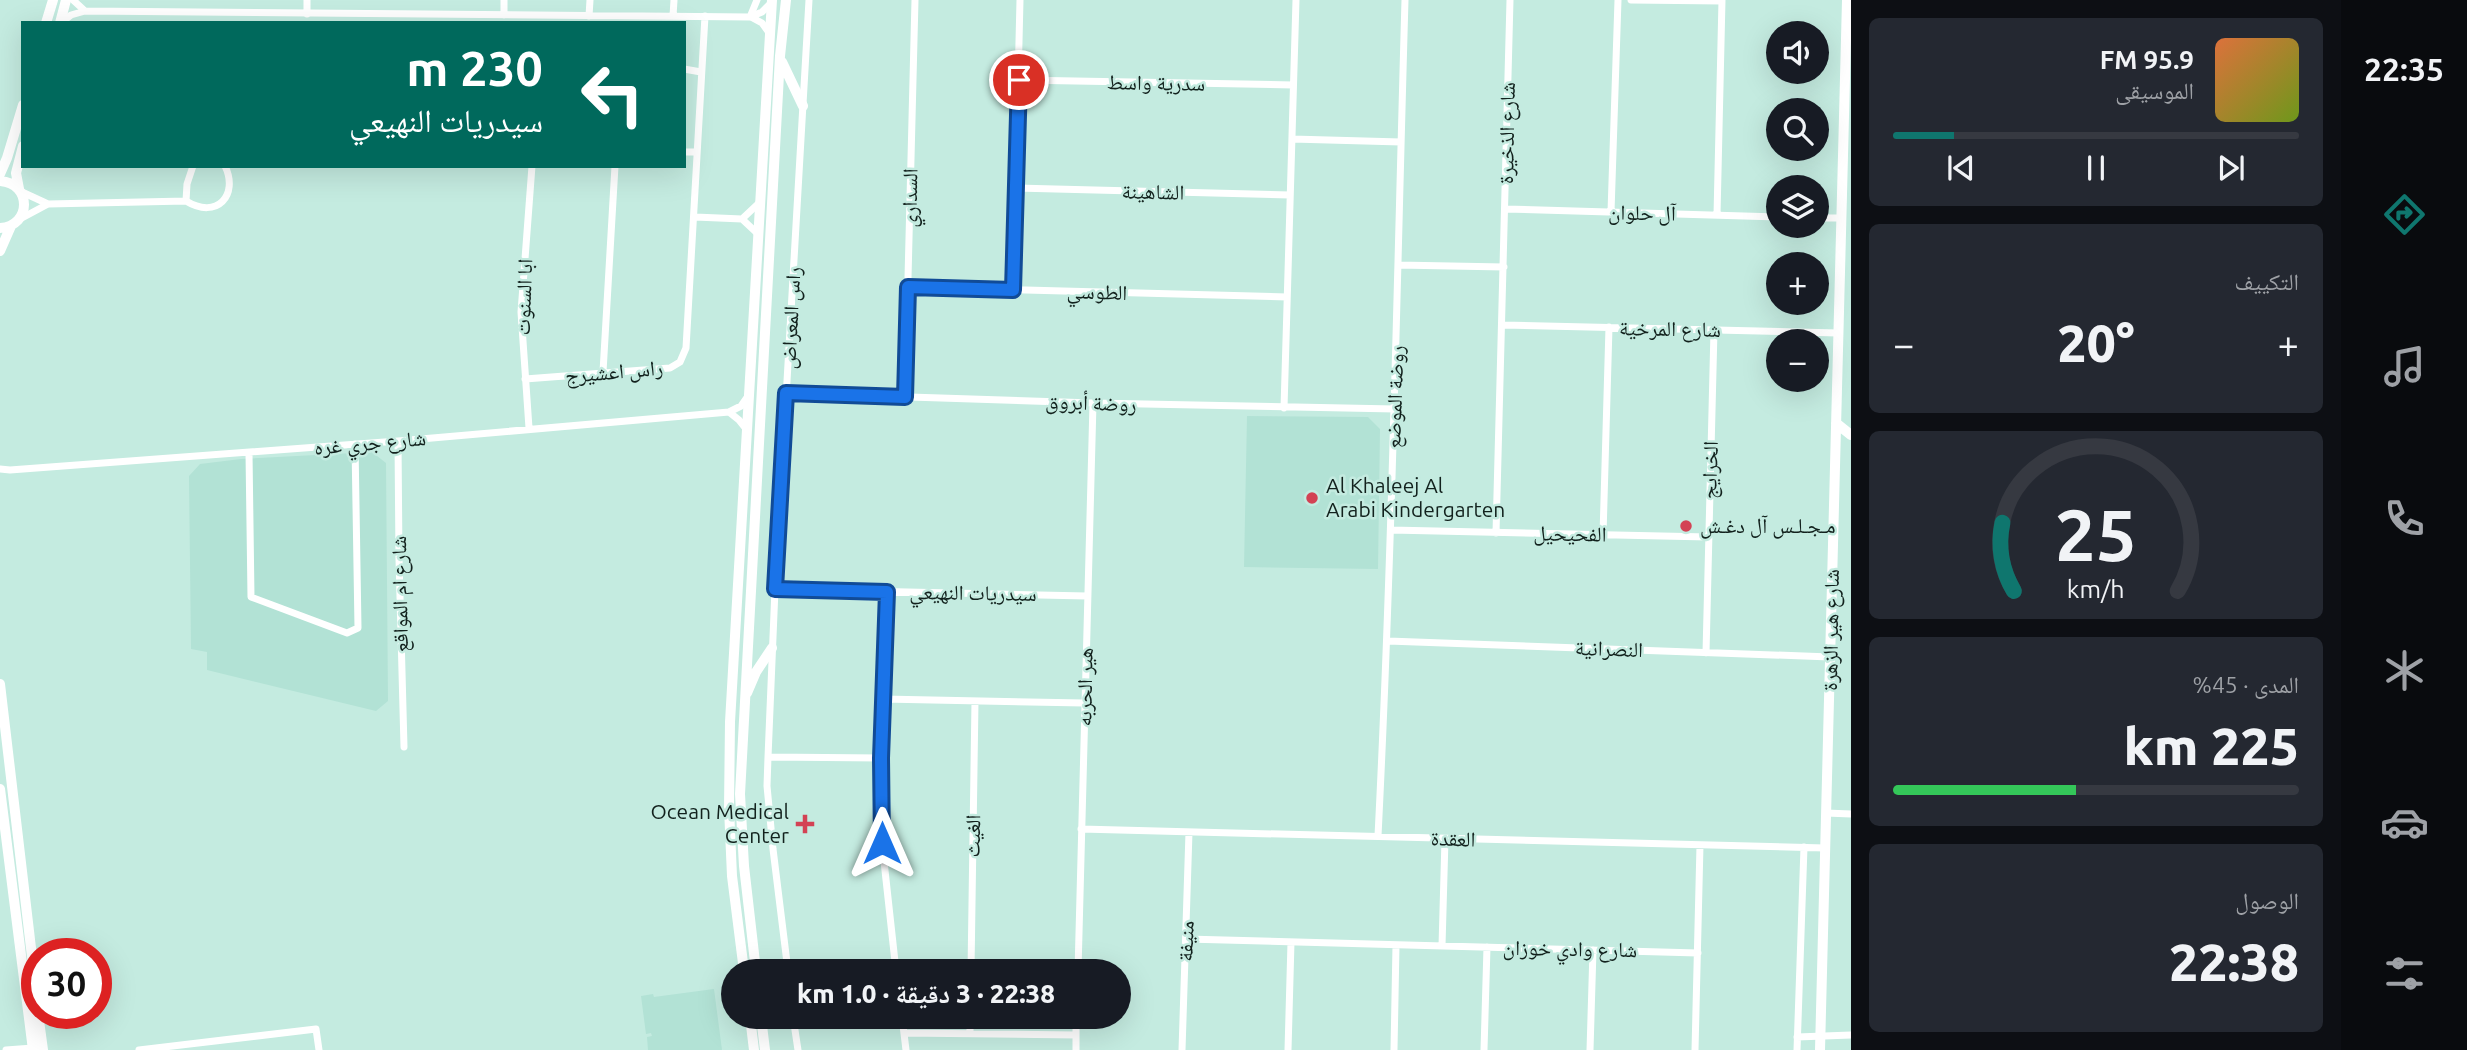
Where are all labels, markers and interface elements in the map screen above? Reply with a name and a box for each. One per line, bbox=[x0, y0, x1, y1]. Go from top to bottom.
map controls bbox=[1766, 21, 1829, 392]
button: sound bbox=[1766, 21, 1829, 84]
text: 230 m bbox=[406, 40, 543, 95]
text: 95.9 FM bbox=[2100, 45, 2194, 74]
icon: left bbox=[567, 49, 658, 140]
pin bbox=[989, 50, 1049, 110]
text: 22:35 bbox=[2364, 51, 2444, 87]
icon: arrive bbox=[1000, 61, 1038, 99]
street label: سدرية واسط bbox=[1107, 69, 1205, 95]
text: الموسيقى bbox=[2115, 78, 2194, 103]
street label: شارع الذخيرة bbox=[1493, 82, 1521, 184]
button: search bbox=[1766, 98, 1829, 161]
text: سيدريات النهيعي bbox=[349, 102, 543, 138]
icon: previous bbox=[1942, 149, 1980, 187]
icon: pause bbox=[2077, 149, 2115, 187]
icon: next bbox=[2212, 149, 2250, 187]
street label: السداري bbox=[896, 168, 927, 228]
button: layers bbox=[1766, 175, 1829, 238]
street label: الشاهينة bbox=[1122, 178, 1184, 204]
icon: directions bbox=[2380, 190, 2429, 239]
street label: آل حلوان bbox=[1608, 199, 1677, 226]
button: + bbox=[1766, 252, 1829, 315]
street label: ابا السنوت bbox=[510, 258, 537, 336]
street label: راس المعراض bbox=[775, 266, 807, 370]
text: التكييف bbox=[2234, 269, 2299, 294]
street label: الطوسي bbox=[1066, 278, 1128, 309]
text: 20° bbox=[2057, 314, 2135, 372]
street label: شارع المرخية bbox=[1619, 315, 1721, 343]
text: − bbox=[1893, 323, 1914, 365]
text: + bbox=[2278, 323, 2299, 365]
button: − bbox=[1766, 329, 1829, 392]
icon: music bbox=[2380, 342, 2429, 391]
street label: روضة الموضع bbox=[1380, 345, 1410, 449]
street label: راس اعشيرج bbox=[564, 355, 664, 389]
street label: روضة أبروق bbox=[1045, 388, 1137, 418]
street label: شارع جري غره bbox=[313, 425, 427, 464]
street label: الخرايج bbox=[1696, 441, 1724, 499]
place label: Al Khaleej Al Arabi Kindergarten bbox=[1326, 473, 1505, 521]
marker: Al Khaleej Al Arabi Kindergarten bbox=[1304, 490, 1320, 506]
text: 25 bbox=[2055, 493, 2137, 575]
icon: phone bbox=[2380, 494, 2429, 543]
place label: مـجـلـس آل دغـش bbox=[1700, 513, 1835, 539]
marker: مـجـلـس آل دغـش bbox=[1678, 518, 1694, 534]
street label: الفحيحيل bbox=[1533, 520, 1607, 548]
street label: شارع ام المواقع bbox=[386, 535, 415, 653]
street label: شارع هير الزهرة bbox=[1817, 569, 1845, 691]
text: km/h bbox=[2067, 575, 2125, 603]
street label: سيدريات النهيعي bbox=[909, 579, 1037, 610]
street label: النصرانية bbox=[1575, 635, 1644, 662]
icon: climate bbox=[2380, 646, 2429, 695]
street label: هير الحربه bbox=[1071, 647, 1097, 727]
text: المدى · 45% bbox=[2193, 672, 2299, 697]
text: 225 km bbox=[2124, 717, 2299, 775]
icon: car bbox=[2380, 798, 2429, 847]
place label: Ocean Medical Center bbox=[651, 799, 789, 847]
position arrow bbox=[845, 806, 919, 880]
marker: Ocean Medical Center bbox=[795, 814, 815, 834]
street label: الغيث bbox=[960, 814, 985, 858]
street label: العقدة bbox=[1430, 825, 1476, 851]
text: الوصول bbox=[2235, 888, 2299, 913]
street label: منيفة bbox=[1172, 920, 1198, 962]
text: 22:38 bbox=[2169, 933, 2299, 991]
street label: شارع وادي خوزان bbox=[1502, 935, 1638, 967]
speed limit sign: 30 bbox=[21, 938, 112, 1029]
icon: filters bbox=[2380, 949, 2429, 998]
text: 22:38 · 3 دقيقة · 1.0 km bbox=[797, 979, 1055, 1008]

